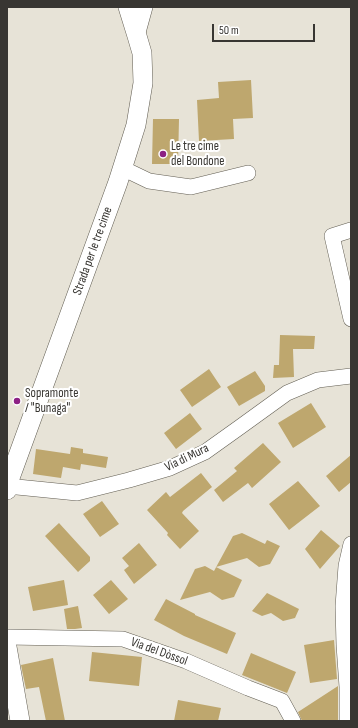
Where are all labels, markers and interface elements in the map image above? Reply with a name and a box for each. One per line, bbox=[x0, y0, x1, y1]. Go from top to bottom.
scale bar bbox=[214, 16, 317, 42]
text: 50 m bbox=[219, 23, 239, 38]
place label: Le tre cime del Bondone bbox=[171, 139, 224, 170]
marker: Le tre cime del Bondone bbox=[158, 149, 168, 159]
street label: Strada per le tre cime bbox=[70, 205, 116, 297]
place label: Sopramonte / "Bunaga" bbox=[25, 386, 78, 417]
marker: Sopramonte / "Bunaga" bbox=[12, 396, 22, 406]
street label: Via di Mura bbox=[162, 441, 212, 475]
street label: Via del Dòssol bbox=[128, 635, 190, 669]

